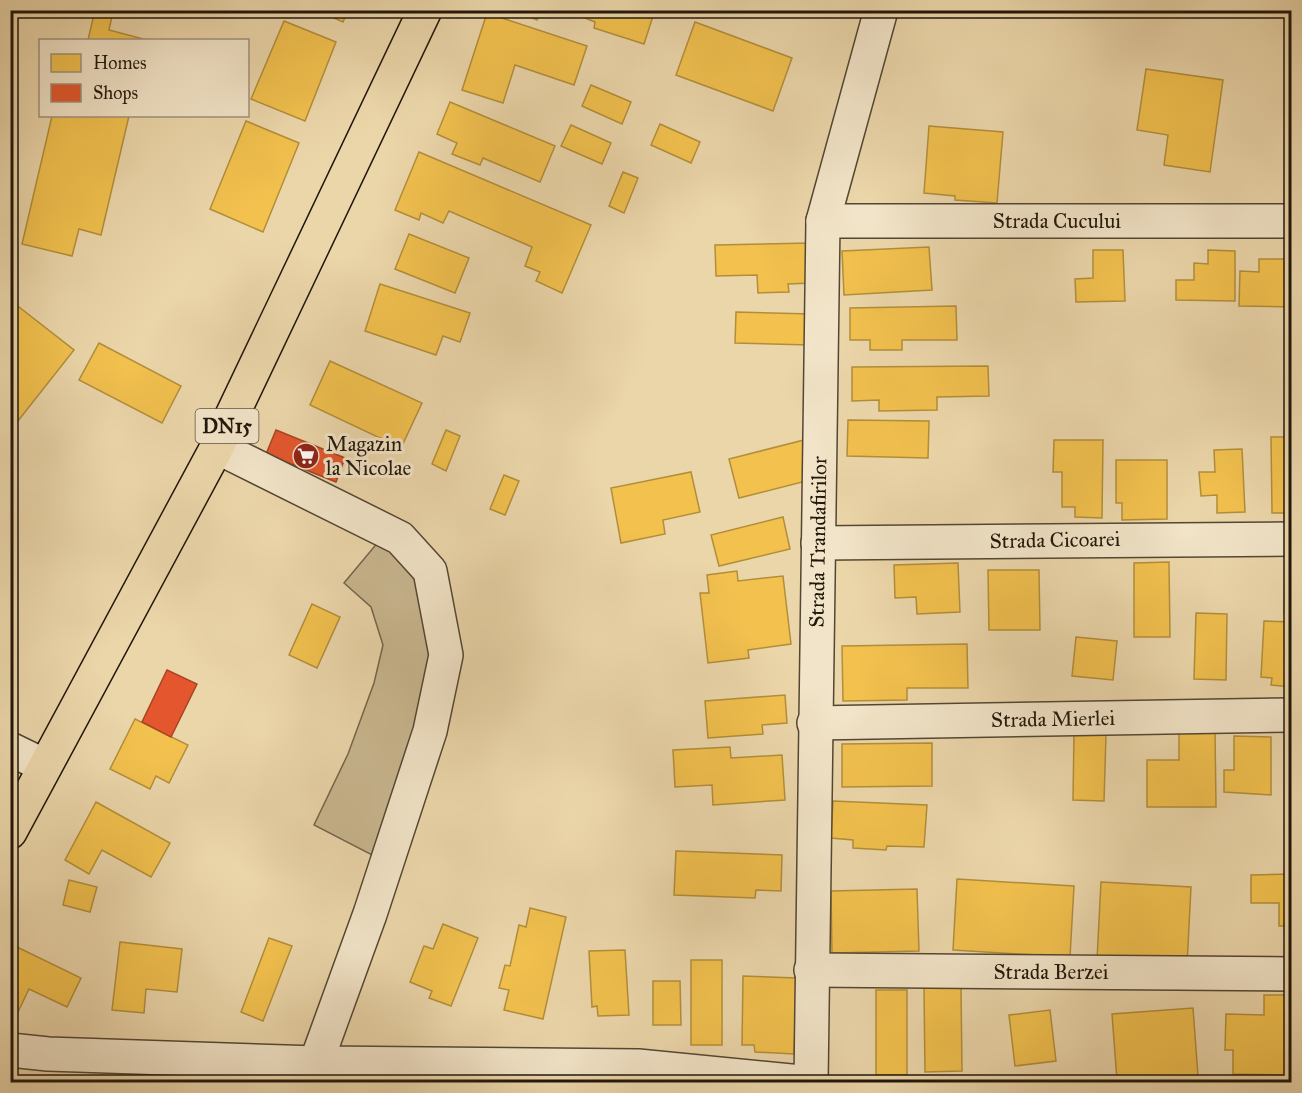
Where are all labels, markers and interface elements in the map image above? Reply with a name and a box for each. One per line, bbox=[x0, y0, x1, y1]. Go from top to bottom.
legend bbox=[39, 39, 249, 117]
text: Homes bbox=[93, 52, 147, 74]
text: Shops bbox=[93, 82, 138, 104]
street label: Strada Cucului bbox=[993, 208, 1121, 234]
road number: DN15 bbox=[196, 409, 258, 443]
place label: Magazin la Nicolae bbox=[326, 431, 412, 481]
supermarket icon: Magazin la Nicolae bbox=[291, 441, 321, 471]
street label: Strada Trandafirilor bbox=[804, 456, 832, 628]
street label: Strada Cicoarei bbox=[989, 526, 1121, 554]
street label: Strada Mierlei bbox=[991, 705, 1116, 733]
street label: Strada Berzei bbox=[994, 959, 1109, 985]

